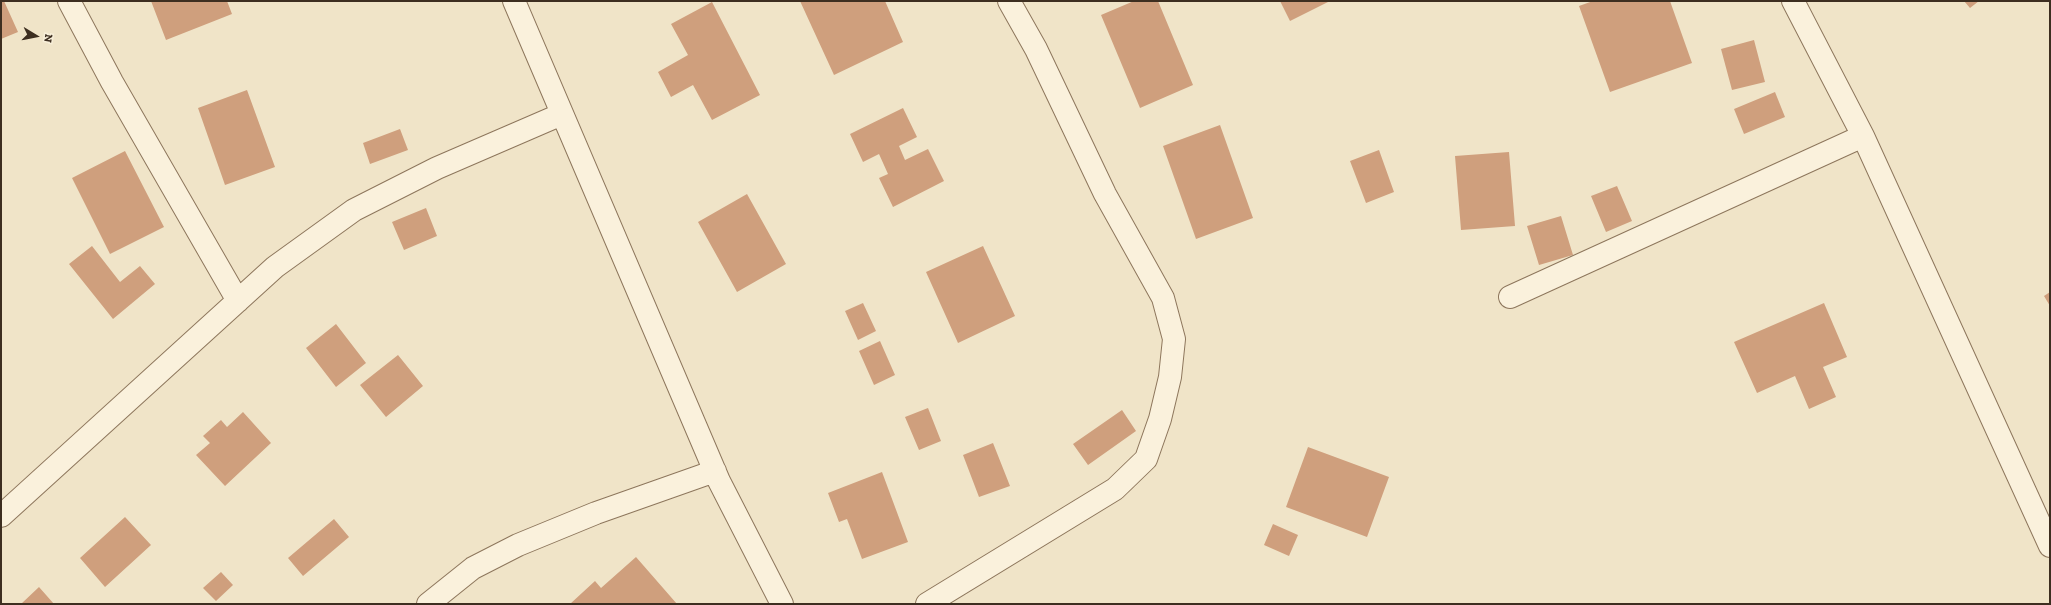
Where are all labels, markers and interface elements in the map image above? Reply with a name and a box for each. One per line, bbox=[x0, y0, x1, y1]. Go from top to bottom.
north arrow bbox=[16, 16, 56, 56]
text: N bbox=[41, 33, 55, 43]

